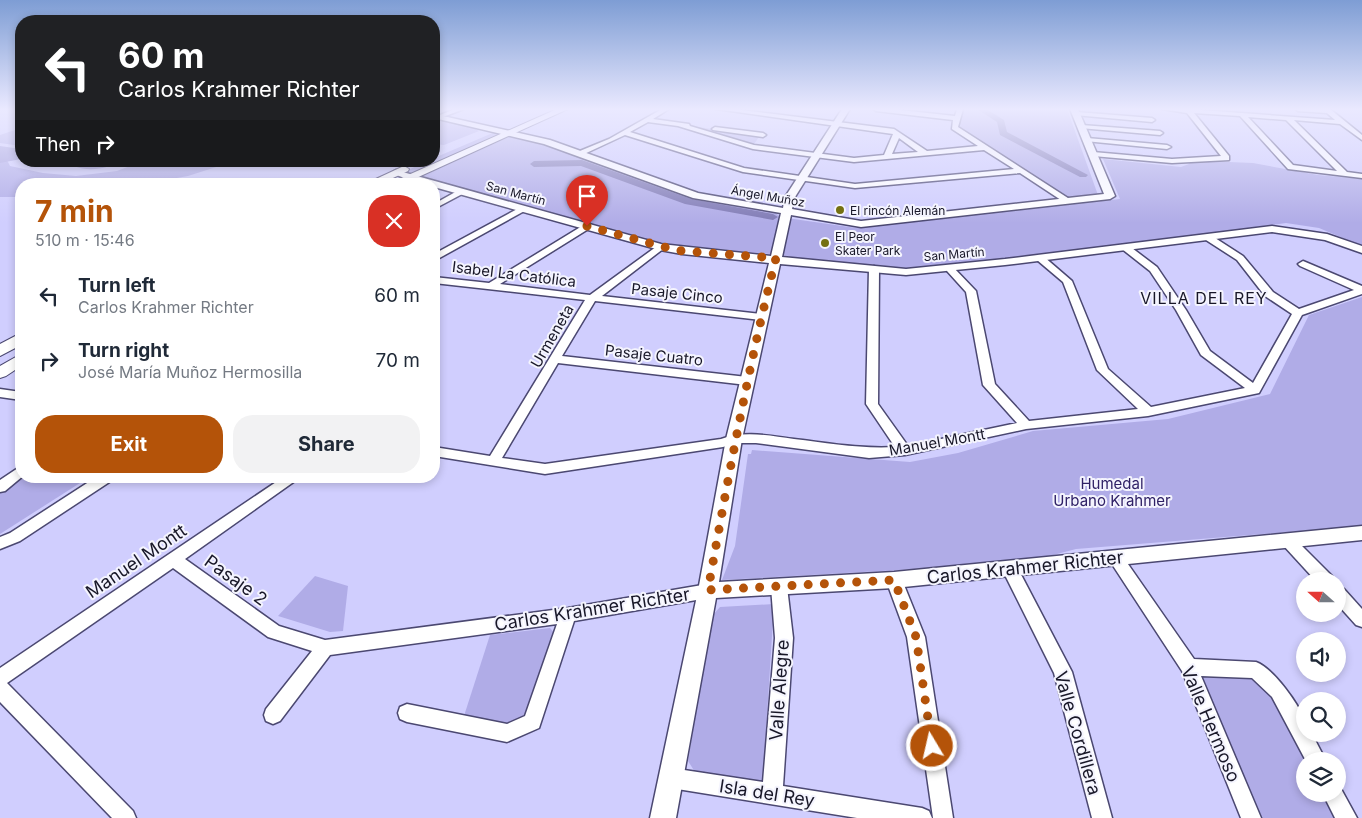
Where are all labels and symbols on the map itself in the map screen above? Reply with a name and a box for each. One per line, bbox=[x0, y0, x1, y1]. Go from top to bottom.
pin bbox=[566, 175, 608, 226]
street label: San Martín bbox=[485, 178, 547, 208]
street label: Ángel Muñoz bbox=[730, 182, 806, 210]
place label: El rincón Alemán bbox=[850, 203, 945, 218]
marker: El rincón Alemán bbox=[834, 204, 846, 216]
place label: El Peor Skater Park bbox=[835, 229, 901, 258]
marker: El Peor Skater Park bbox=[819, 237, 831, 249]
street label: San Martín bbox=[923, 244, 985, 264]
street label: Isabel La Católica bbox=[451, 257, 577, 291]
street label: Pasaje Cinco bbox=[630, 279, 724, 307]
district label: VILLA DEL REY bbox=[1140, 288, 1268, 308]
street label: Urmeneta bbox=[526, 301, 578, 371]
street label: Pasaje Cuatro bbox=[604, 340, 704, 370]
street label: Manuel Montt bbox=[888, 424, 987, 460]
park label: Humedal Urbano Krahmer bbox=[1053, 474, 1171, 510]
street label: Manuel Montt bbox=[82, 520, 190, 602]
street label: Carlos Krahmer Richter bbox=[926, 546, 1125, 588]
street label: Pasaje 2 bbox=[201, 550, 271, 610]
north arrow bbox=[1296, 572, 1346, 622]
street label: Carlos Krahmer Richter bbox=[493, 583, 691, 635]
street label: Valle Alegre bbox=[765, 639, 793, 741]
street label: Valle Hermoso bbox=[1177, 663, 1245, 785]
street label: Valle Cordillera bbox=[1050, 669, 1106, 797]
position arrow bbox=[905, 719, 957, 771]
street label: Isla del Rey bbox=[718, 775, 816, 811]

